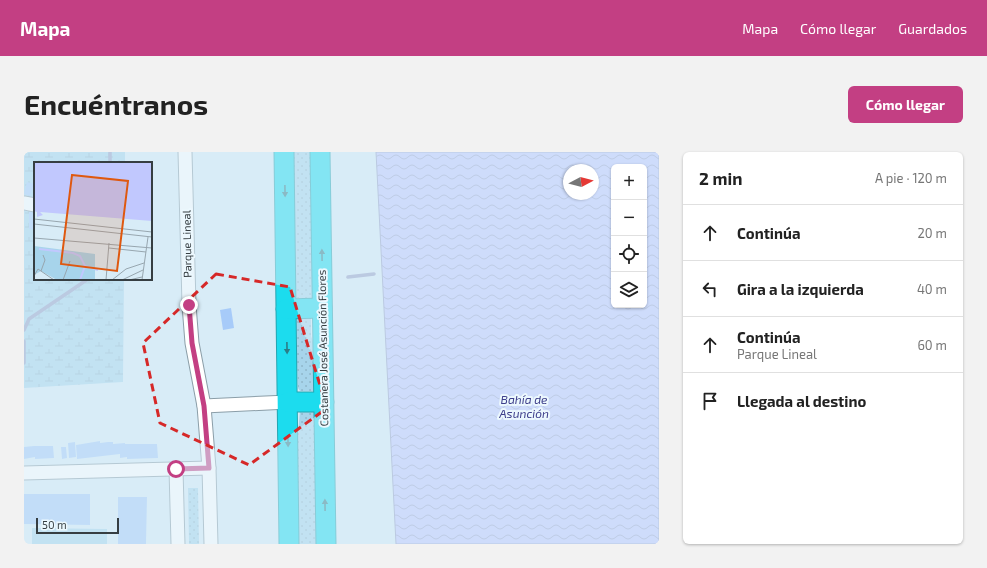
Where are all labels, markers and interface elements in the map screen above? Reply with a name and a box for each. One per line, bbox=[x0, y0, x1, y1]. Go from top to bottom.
text: Mapa bbox=[20, 17, 70, 40]
text: Mapa bbox=[742, 20, 778, 37]
text: Cómo llegar bbox=[800, 20, 876, 37]
text: Guardados bbox=[898, 20, 967, 37]
button: Cómo llegar bbox=[848, 86, 963, 123]
text: Encuéntranos bbox=[24, 87, 208, 121]
inset map bbox=[34, 162, 152, 280]
north arrow bbox=[563, 164, 599, 200]
map controls bbox=[611, 164, 647, 308]
button: + bbox=[611, 164, 647, 200]
text: 2 min bbox=[699, 168, 742, 188]
text: A pie · 120 m bbox=[875, 170, 947, 186]
one-way arrow bbox=[282, 185, 288, 198]
button: − bbox=[611, 200, 647, 236]
street label: Parque Lineal bbox=[179, 209, 194, 278]
icon: ahead bbox=[699, 222, 721, 244]
text: Continúa bbox=[737, 224, 800, 242]
text: 20 m bbox=[918, 225, 947, 241]
button: locate bbox=[611, 236, 647, 272]
one-way arrow bbox=[319, 248, 325, 261]
street label: Costanera José Asunción Flores bbox=[315, 269, 330, 426]
button: layers bbox=[611, 272, 647, 308]
icon: left bbox=[699, 278, 721, 300]
text: Gira a la izquierda bbox=[737, 280, 864, 298]
text: 40 m bbox=[917, 281, 947, 297]
route end bbox=[180, 296, 198, 314]
text: Continúa bbox=[737, 328, 800, 346]
icon: ahead bbox=[699, 334, 721, 356]
text: 60 m bbox=[917, 337, 947, 353]
one-way arrow bbox=[284, 342, 290, 355]
text: Parque Lineal bbox=[737, 346, 817, 362]
icon: arrive bbox=[699, 390, 721, 412]
water label: Bahía de Asunción bbox=[498, 392, 549, 420]
text: Llegada al destino bbox=[737, 392, 866, 410]
one-way arrow bbox=[285, 435, 291, 448]
route start bbox=[167, 460, 185, 478]
one-way arrow bbox=[322, 498, 328, 511]
scale bar bbox=[36, 516, 119, 535]
text: 50 m bbox=[42, 518, 67, 531]

